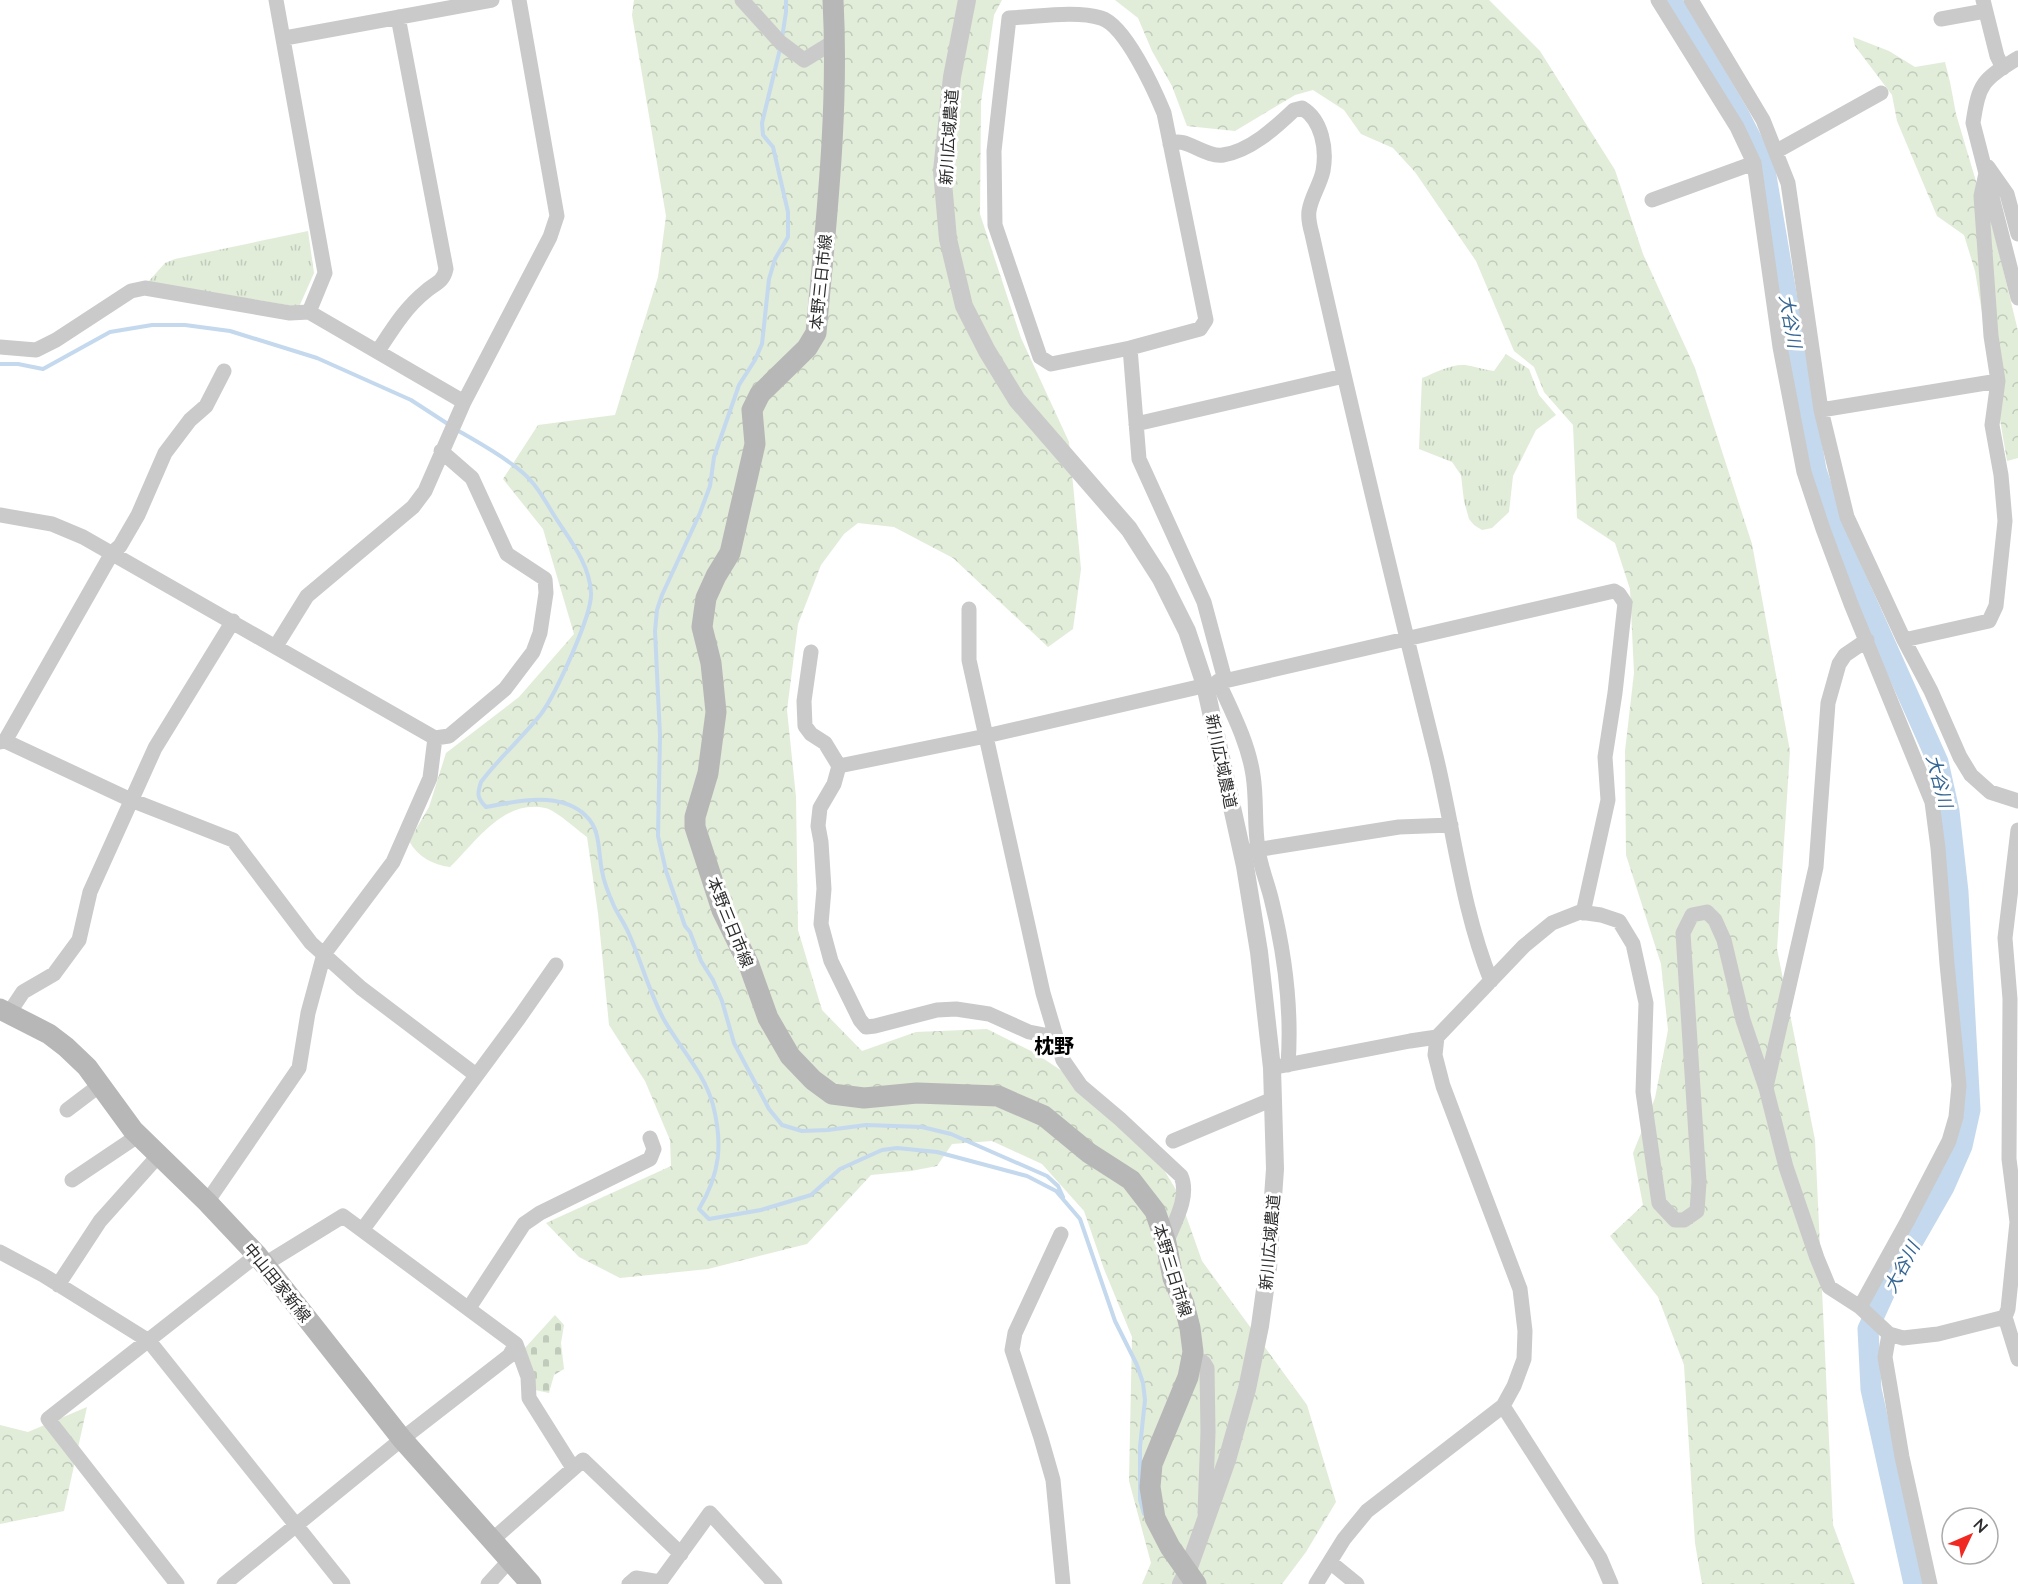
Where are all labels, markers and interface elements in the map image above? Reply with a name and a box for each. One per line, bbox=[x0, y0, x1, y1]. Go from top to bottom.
street label: 新川広域農道 bbox=[935, 88, 961, 186]
street label: 本野三日市線 bbox=[806, 233, 834, 331]
water label: 大谷川 bbox=[1775, 293, 1807, 351]
street label: 新川広域農道 bbox=[1203, 712, 1241, 810]
water label: 大谷川 bbox=[1922, 752, 1958, 812]
street label: 本野三日市線 bbox=[704, 874, 758, 970]
district label: 枕野 bbox=[1034, 1033, 1074, 1057]
street label: 新川広域農道 bbox=[1255, 1193, 1283, 1291]
street label: 本野三日市線 bbox=[1150, 1221, 1196, 1319]
water label: 大谷川 bbox=[1879, 1236, 1924, 1296]
street label: 中山田家新線 bbox=[240, 1239, 316, 1325]
north arrow bbox=[1940, 1506, 2000, 1566]
text: N bbox=[1970, 1514, 1992, 1536]

